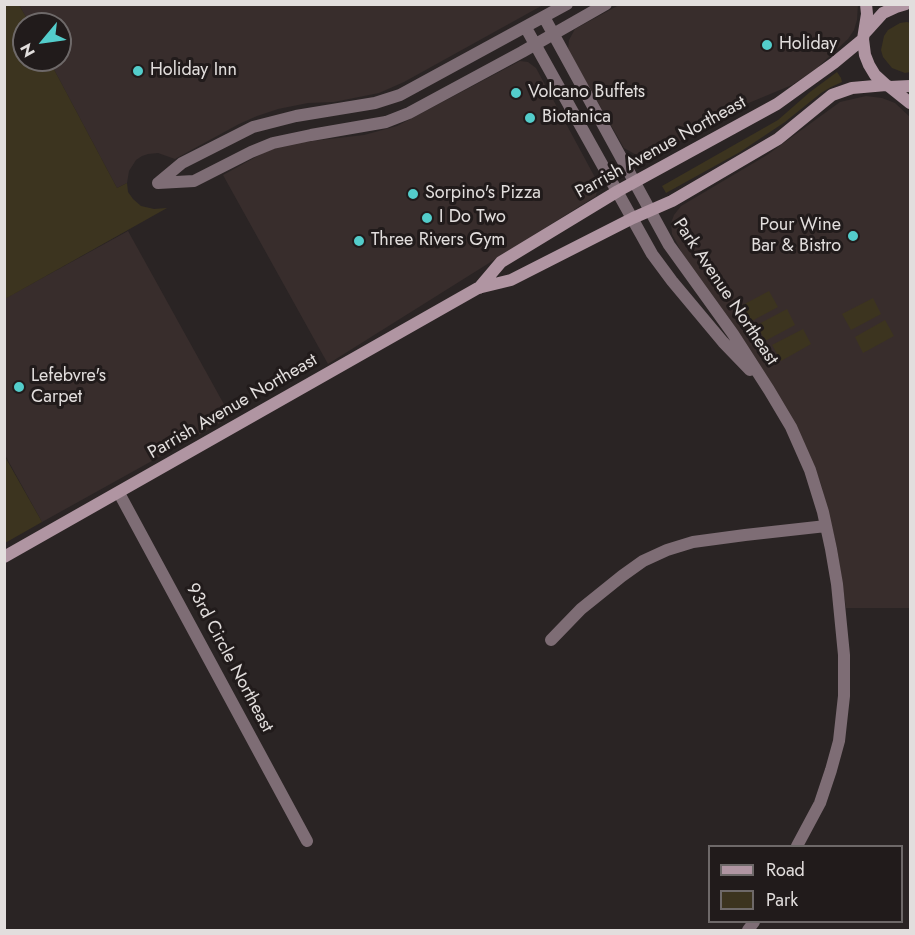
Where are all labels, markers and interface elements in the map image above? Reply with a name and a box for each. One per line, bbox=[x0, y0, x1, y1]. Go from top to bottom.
north arrow bbox=[12, 12, 72, 72]
place label: Holiday bbox=[779, 34, 837, 56]
marker: Holiday bbox=[760, 38, 774, 52]
text: N bbox=[14, 39, 41, 61]
place label: Holiday Inn bbox=[150, 60, 237, 82]
marker: Holiday Inn bbox=[131, 64, 145, 78]
place label: Volcano Buffets bbox=[528, 82, 645, 104]
marker: Volcano Buffets bbox=[509, 86, 523, 100]
street label: Parrish Avenue Northeast bbox=[572, 92, 750, 204]
place label: Biotanica bbox=[542, 107, 611, 129]
marker: Biotanica bbox=[523, 111, 537, 125]
place label: Sorpino's Pizza bbox=[425, 183, 541, 205]
marker: Sorpino's Pizza bbox=[406, 187, 420, 201]
place label: I Do Two bbox=[439, 207, 506, 229]
marker: I Do Two bbox=[420, 211, 434, 225]
street label: Park Avenue Northeast bbox=[668, 215, 782, 369]
place label: Pour Wine Bar & Bistro bbox=[751, 215, 841, 258]
marker: Pour Wine Bar & Bistro bbox=[846, 229, 860, 243]
place label: Three Rivers Gym bbox=[371, 230, 505, 252]
marker: Three Rivers Gym bbox=[352, 234, 366, 248]
street label: Parrish Avenue Northeast bbox=[145, 350, 321, 464]
place label: Lefebvre's Carpet bbox=[31, 366, 106, 409]
marker: Lefebvre's Carpet bbox=[12, 380, 26, 394]
street label: 93rd Circle Northeast bbox=[181, 580, 277, 736]
legend bbox=[708, 845, 903, 923]
text: Road bbox=[766, 857, 805, 883]
text: Park bbox=[766, 887, 798, 913]

